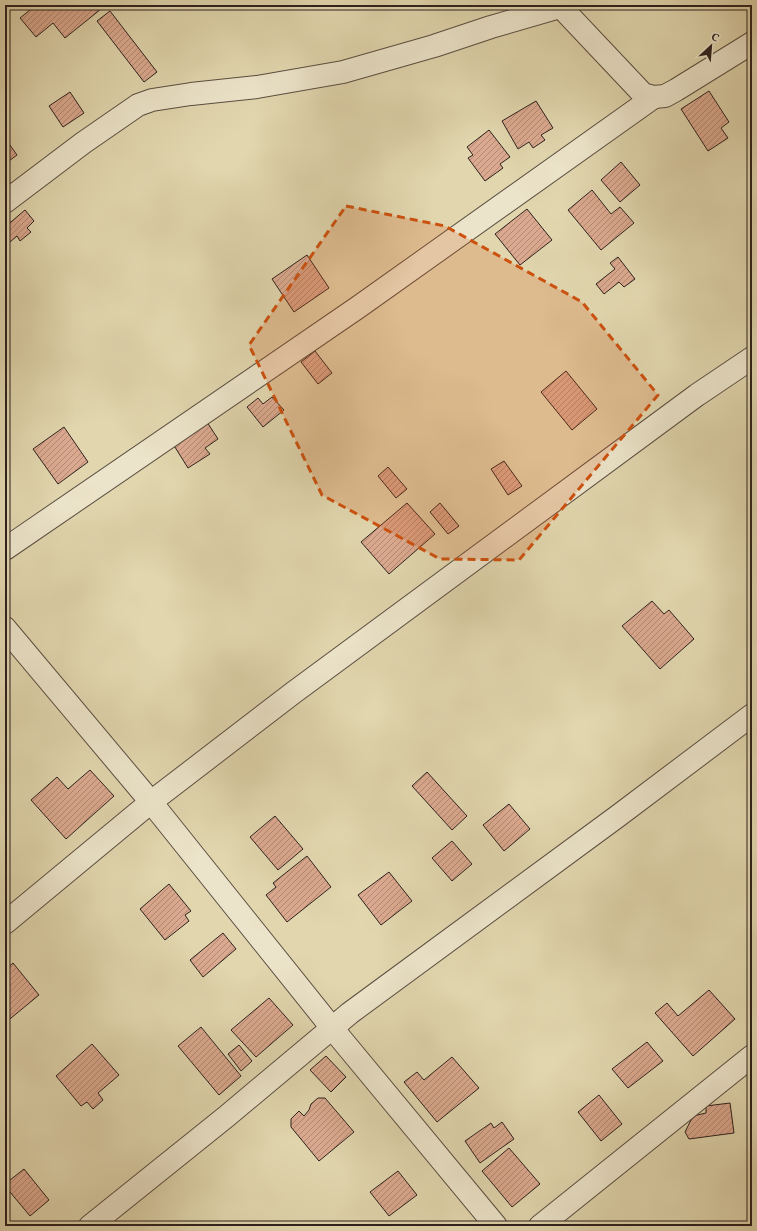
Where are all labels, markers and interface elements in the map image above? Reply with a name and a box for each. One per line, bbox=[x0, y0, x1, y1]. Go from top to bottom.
north arrow bbox=[691, 26, 731, 66]
text: С bbox=[708, 30, 721, 47]

